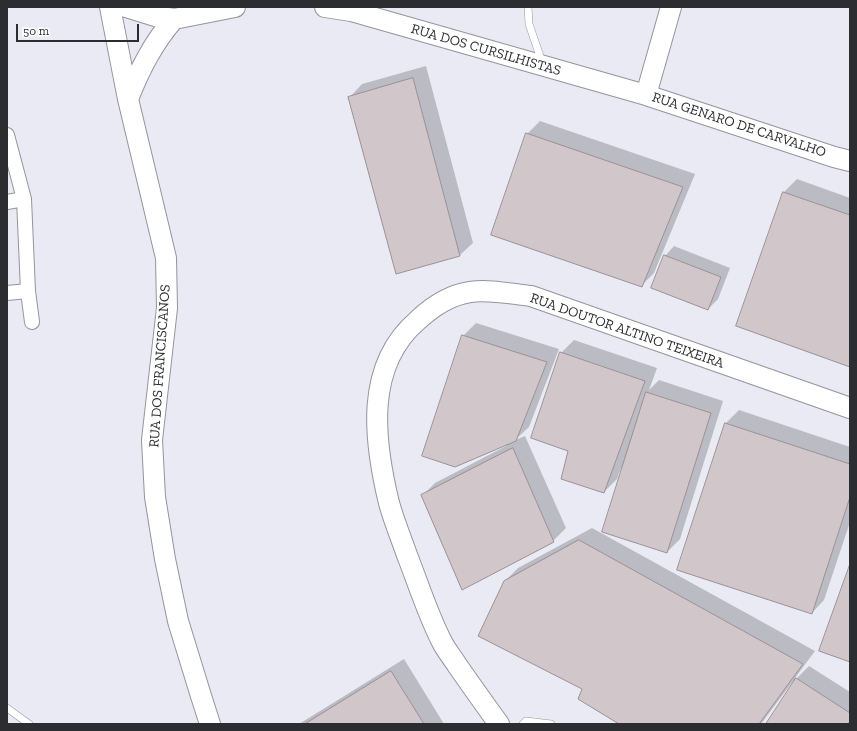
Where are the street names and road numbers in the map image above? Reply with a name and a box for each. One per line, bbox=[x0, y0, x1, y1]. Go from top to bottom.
street label: RUA DOS CURSILHISTAS bbox=[409, 21, 563, 79]
street label: RUA GENARO DE CARVALHO bbox=[650, 89, 828, 161]
street label: RUA DOS FRANCISCANOS bbox=[146, 284, 174, 448]
street label: RUA DOUTOR ALTINO TEIXEIRA bbox=[528, 290, 726, 372]

